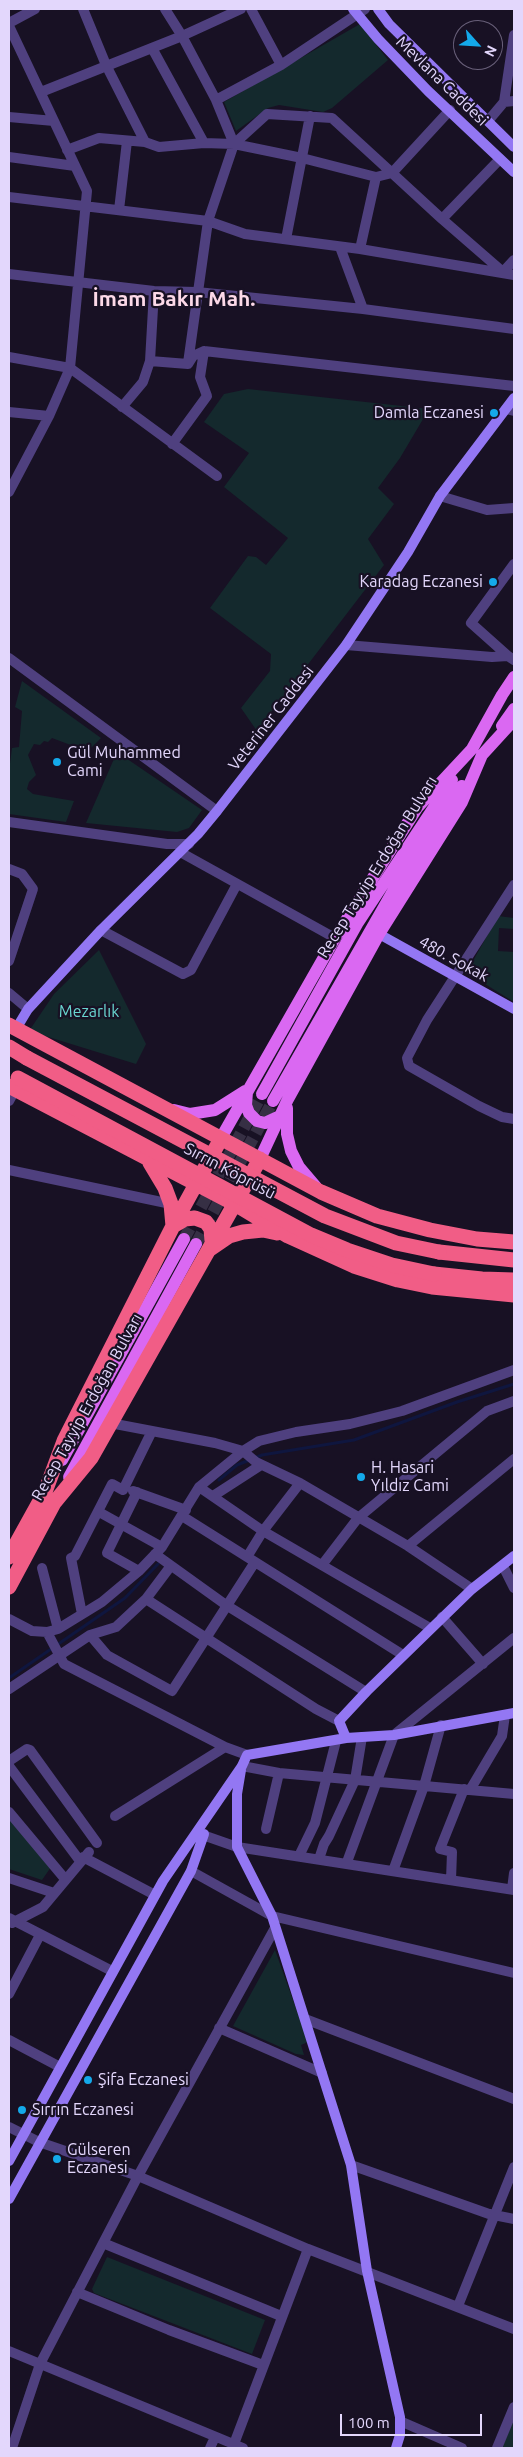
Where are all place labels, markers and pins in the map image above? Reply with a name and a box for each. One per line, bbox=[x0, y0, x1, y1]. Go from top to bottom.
place label: Damla Eczanesi bbox=[374, 403, 484, 423]
marker: Damla Eczanesi bbox=[488, 407, 500, 419]
place label: Karadag Eczanesi bbox=[360, 572, 483, 592]
marker: Karadag Eczanesi bbox=[487, 576, 499, 588]
place label: Gül Muhammed Cami bbox=[67, 743, 181, 781]
marker: Gül Muhammed Cami bbox=[51, 756, 63, 768]
place label: H. Hasari Yıldız Cami bbox=[371, 1458, 449, 1496]
marker: H. Hasari Yıldız Cami bbox=[355, 1471, 367, 1483]
place label: Şifa Eczanesi bbox=[98, 2070, 189, 2090]
marker: Şifa Eczanesi bbox=[82, 2074, 94, 2086]
place label: Sırrın Eczanesi bbox=[32, 2100, 134, 2120]
marker: Sırrın Eczanesi bbox=[16, 2104, 28, 2116]
place label: Gülseren Eczanesi bbox=[67, 2140, 131, 2178]
marker: Gülseren Eczanesi bbox=[51, 2153, 63, 2165]

